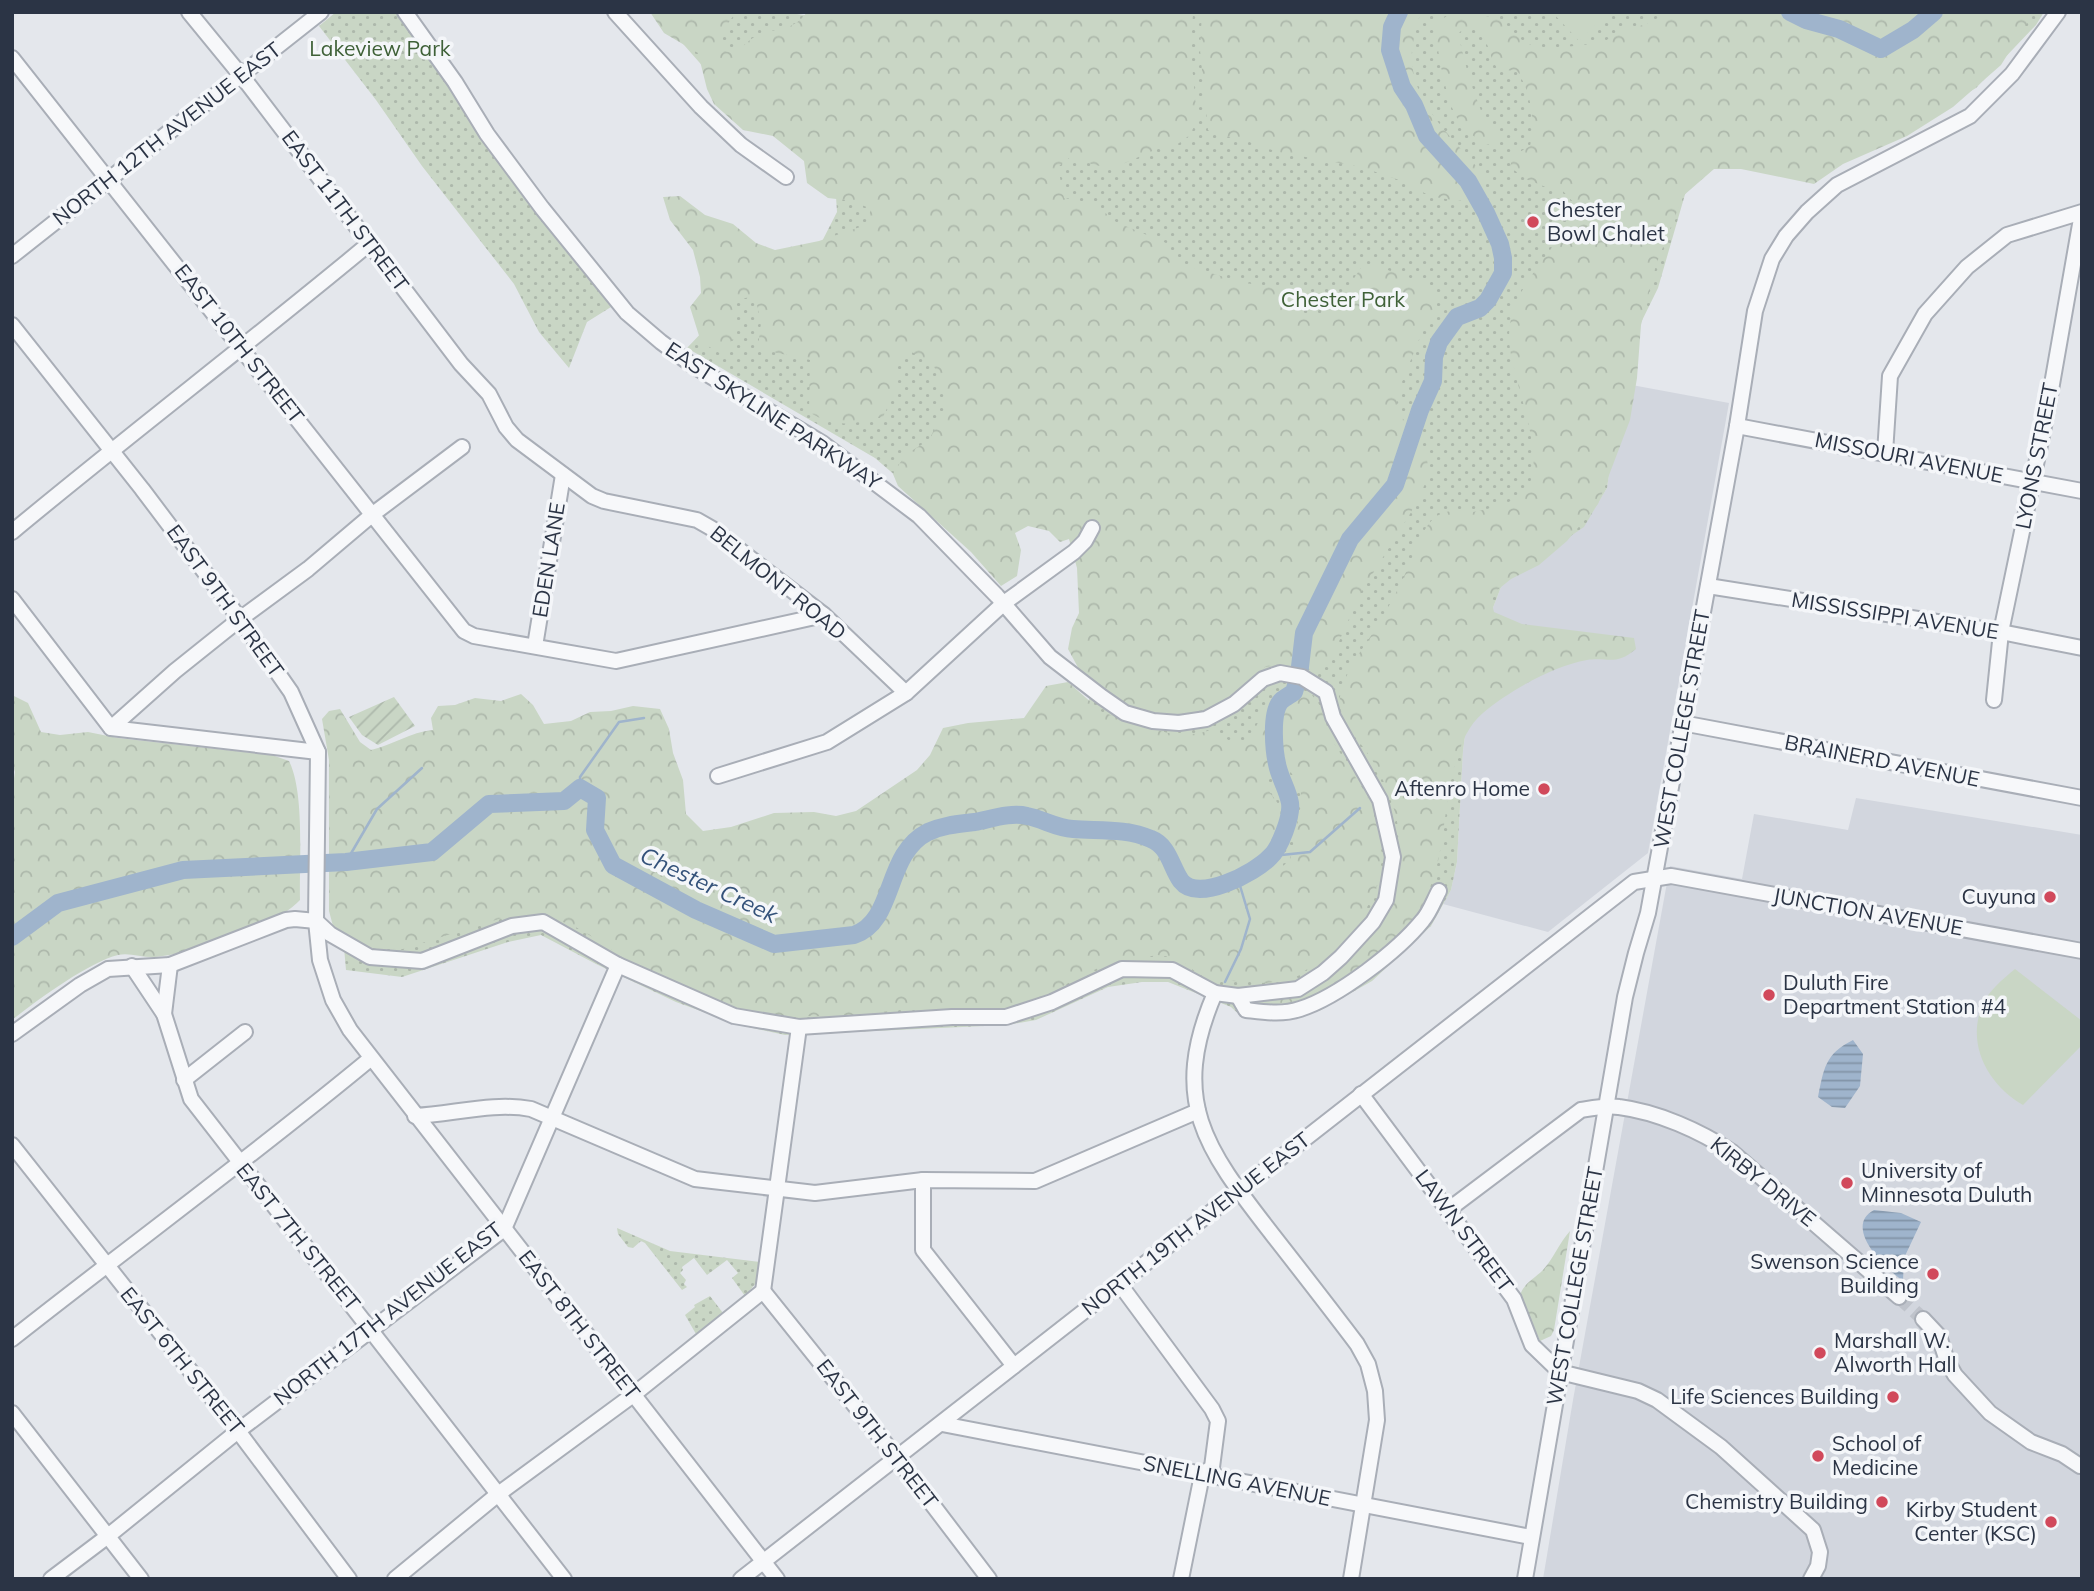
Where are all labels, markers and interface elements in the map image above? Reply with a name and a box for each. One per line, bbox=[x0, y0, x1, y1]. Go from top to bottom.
park label: Lakeview Park bbox=[309, 35, 451, 61]
street label: NORTH 12TH AVENUE EAST bbox=[47, 36, 286, 230]
street label: EAST 11TH STREET bbox=[277, 125, 415, 296]
place label: Chester Bowl Chalet bbox=[1547, 196, 1665, 246]
marker: Chester Bowl Chalet bbox=[1525, 214, 1541, 230]
street label: EAST 10TH STREET bbox=[170, 259, 310, 428]
park label: Chester Park bbox=[1281, 286, 1405, 312]
street label: EAST SKYLINE PARKWAY bbox=[661, 336, 886, 495]
street label: LYONS STREET bbox=[2009, 380, 2063, 531]
street label: MISSOURI AVENUE bbox=[1813, 426, 2006, 488]
street label: EDEN LANE bbox=[526, 501, 570, 619]
street label: EAST 9TH STREET bbox=[162, 519, 290, 682]
street label: BELMONT ROAD bbox=[705, 519, 852, 645]
street label: MISSISSIPPI AVENUE bbox=[1790, 586, 2001, 644]
street label: WEST COLLEGE STREET bbox=[1647, 607, 1715, 850]
street label: BRAINERD AVENUE bbox=[1783, 728, 1982, 792]
place label: Aftenro Home bbox=[1394, 775, 1530, 801]
marker: Aftenro Home bbox=[1536, 781, 1552, 797]
water label: Chester Creek bbox=[636, 840, 784, 930]
street label: JUNCTION AVENUE bbox=[1771, 882, 1965, 941]
place label: Cuyuna bbox=[1962, 883, 2036, 909]
marker: Cuyuna bbox=[2042, 889, 2058, 905]
place label: Duluth Fire Department Station #4 bbox=[1783, 969, 2007, 1019]
marker: Duluth Fire Department Station #4 bbox=[1761, 987, 1777, 1003]
street label: NORTH 19TH AVENUE EAST bbox=[1076, 1126, 1315, 1320]
street label: KIRBY DRIVE bbox=[1706, 1131, 1822, 1232]
street label: EAST 7TH STREET bbox=[231, 1157, 366, 1316]
place label: University of Minnesota Duluth bbox=[1861, 1157, 2032, 1207]
street label: LAWN STREET bbox=[1410, 1164, 1520, 1297]
street label: WEST COLLEGE STREET bbox=[1540, 1164, 1608, 1407]
marker: University of Minnesota Duluth bbox=[1839, 1175, 1855, 1191]
street label: NORTH 17TH AVENUE EAST bbox=[268, 1216, 507, 1410]
street label: EAST 8TH STREET bbox=[513, 1245, 646, 1404]
place label: Swenson Science Building bbox=[1750, 1248, 1919, 1298]
marker: Swenson Science Building bbox=[1925, 1266, 1941, 1282]
street label: EAST 6TH STREET bbox=[115, 1281, 250, 1440]
place label: Marshall W. Alworth Hall bbox=[1834, 1327, 1957, 1377]
marker: Marshall W. Alworth Hall bbox=[1812, 1345, 1828, 1361]
street label: EAST 9TH STREET bbox=[811, 1354, 944, 1513]
place label: Life Sciences Building bbox=[1670, 1383, 1879, 1409]
marker: Life Sciences Building bbox=[1885, 1389, 1901, 1405]
place label: School of Medicine bbox=[1832, 1430, 1922, 1480]
marker: School of Medicine bbox=[1810, 1448, 1826, 1464]
street label: SNELLING AVENUE bbox=[1141, 1449, 1333, 1511]
place label: Chemistry Building bbox=[1685, 1488, 1868, 1514]
marker: Chemistry Building bbox=[1874, 1494, 1890, 1510]
place label: Kirby Student Center (KSC) bbox=[1906, 1496, 2037, 1546]
marker: Kirby Student Center (KSC) bbox=[2043, 1514, 2059, 1530]

